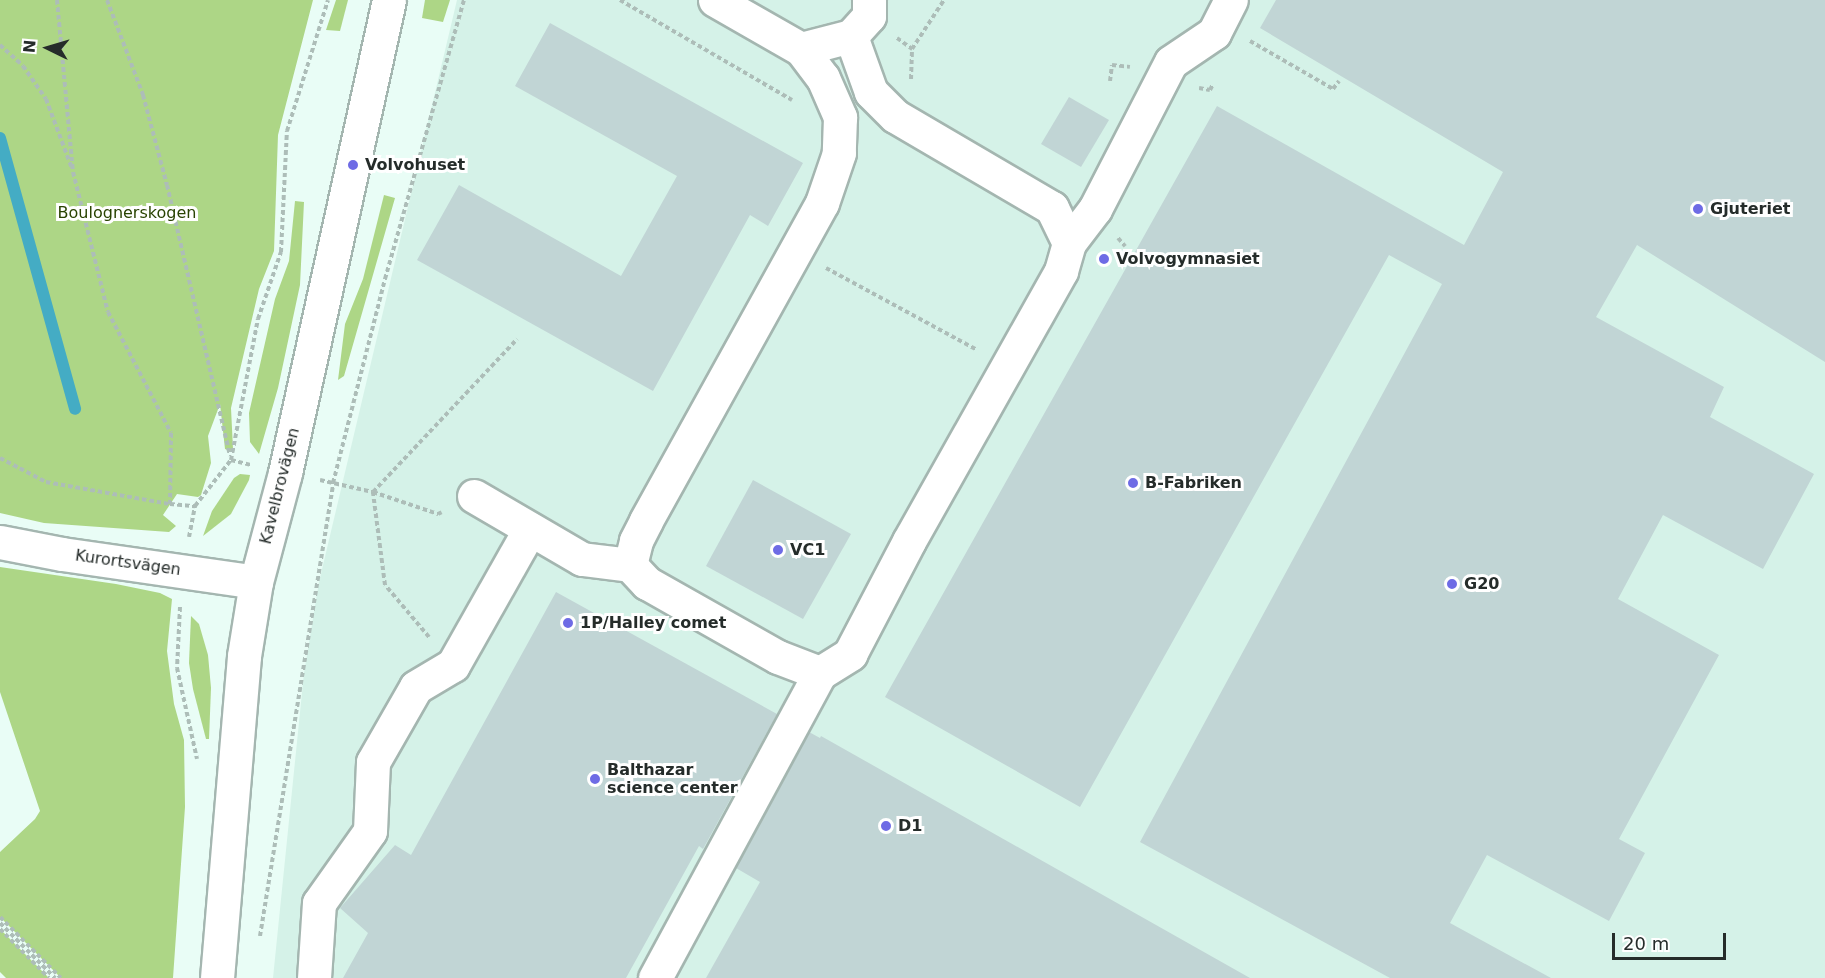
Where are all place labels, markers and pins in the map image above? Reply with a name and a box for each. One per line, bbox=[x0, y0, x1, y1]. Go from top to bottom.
place label: Volvohuset bbox=[365, 155, 465, 175]
marker: Volvohuset bbox=[346, 158, 360, 172]
place label: Gjuteriet bbox=[1710, 199, 1790, 219]
marker: Gjuteriet bbox=[1691, 202, 1705, 216]
place label: Volvogymnasiet bbox=[1116, 249, 1260, 269]
marker: Volvogymnasiet bbox=[1097, 252, 1111, 266]
place label: B-Fabriken bbox=[1145, 473, 1242, 493]
marker: B-Fabriken bbox=[1126, 476, 1140, 490]
place label: VC1 bbox=[790, 540, 825, 560]
marker: VC1 bbox=[771, 543, 785, 557]
place label: G20 bbox=[1464, 574, 1499, 594]
marker: G20 bbox=[1445, 577, 1459, 591]
place label: 1P/Halley comet bbox=[580, 613, 726, 633]
marker: 1P/Halley comet bbox=[561, 616, 575, 630]
place label: Balthazar science center bbox=[607, 760, 738, 798]
marker: Balthazar science center bbox=[588, 772, 602, 786]
place label: D1 bbox=[898, 816, 922, 836]
marker: D1 bbox=[879, 819, 893, 833]

